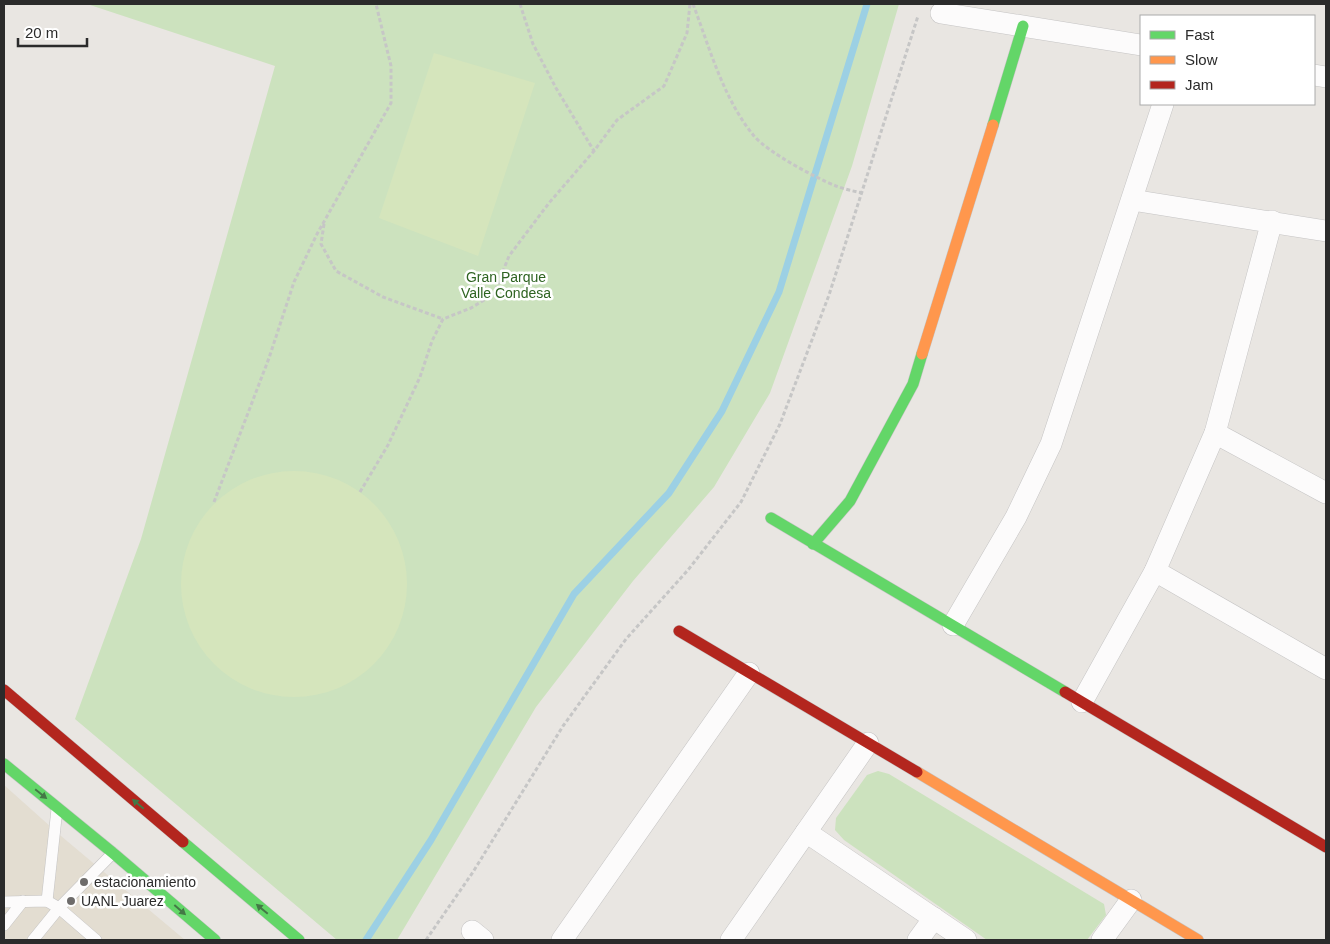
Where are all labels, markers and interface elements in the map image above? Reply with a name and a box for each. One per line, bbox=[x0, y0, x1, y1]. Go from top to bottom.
scale bar bbox=[18, 15, 86, 47]
legend bbox=[1140, 15, 1315, 105]
text: 20 m bbox=[25, 24, 58, 41]
text: Fast bbox=[1185, 26, 1215, 43]
text: Slow bbox=[1185, 51, 1218, 68]
text: Jam bbox=[1185, 76, 1213, 93]
park label: Gran Parque Valle Condesa bbox=[461, 269, 551, 301]
one-way arrow bbox=[35, 789, 48, 800]
one-way arrow bbox=[131, 798, 144, 809]
place label: estacionamiento bbox=[94, 874, 196, 890]
marker: estacionamiento bbox=[78, 876, 90, 888]
place label: UANL Juarez bbox=[81, 893, 164, 909]
marker: UANL Juarez bbox=[65, 895, 77, 907]
one-way arrow bbox=[256, 903, 269, 914]
one-way arrow bbox=[173, 904, 185, 916]

